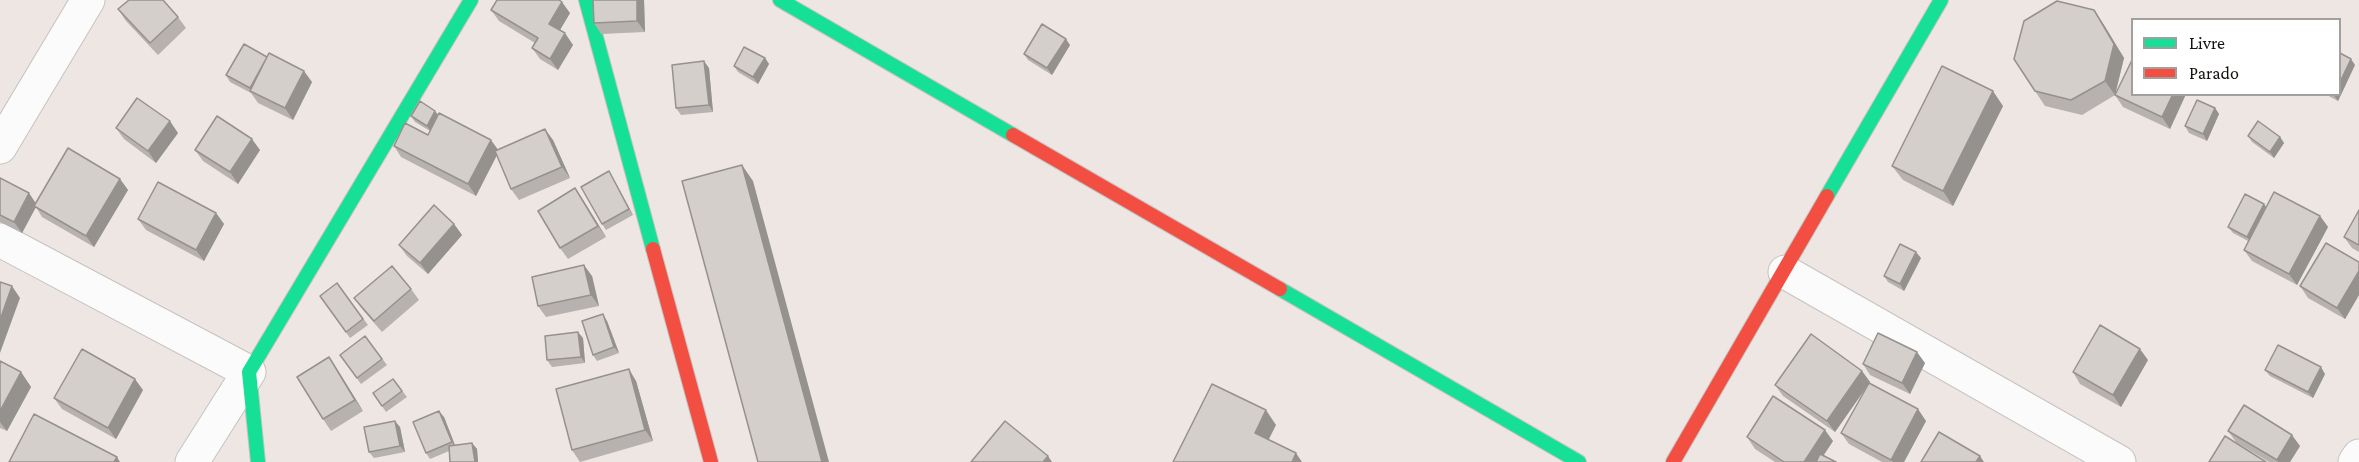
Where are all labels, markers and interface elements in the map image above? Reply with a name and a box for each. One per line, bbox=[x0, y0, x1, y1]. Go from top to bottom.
legend bbox=[2131, 18, 2341, 96]
text: Livre bbox=[2189, 33, 2225, 53]
text: Parado bbox=[2189, 63, 2239, 83]

